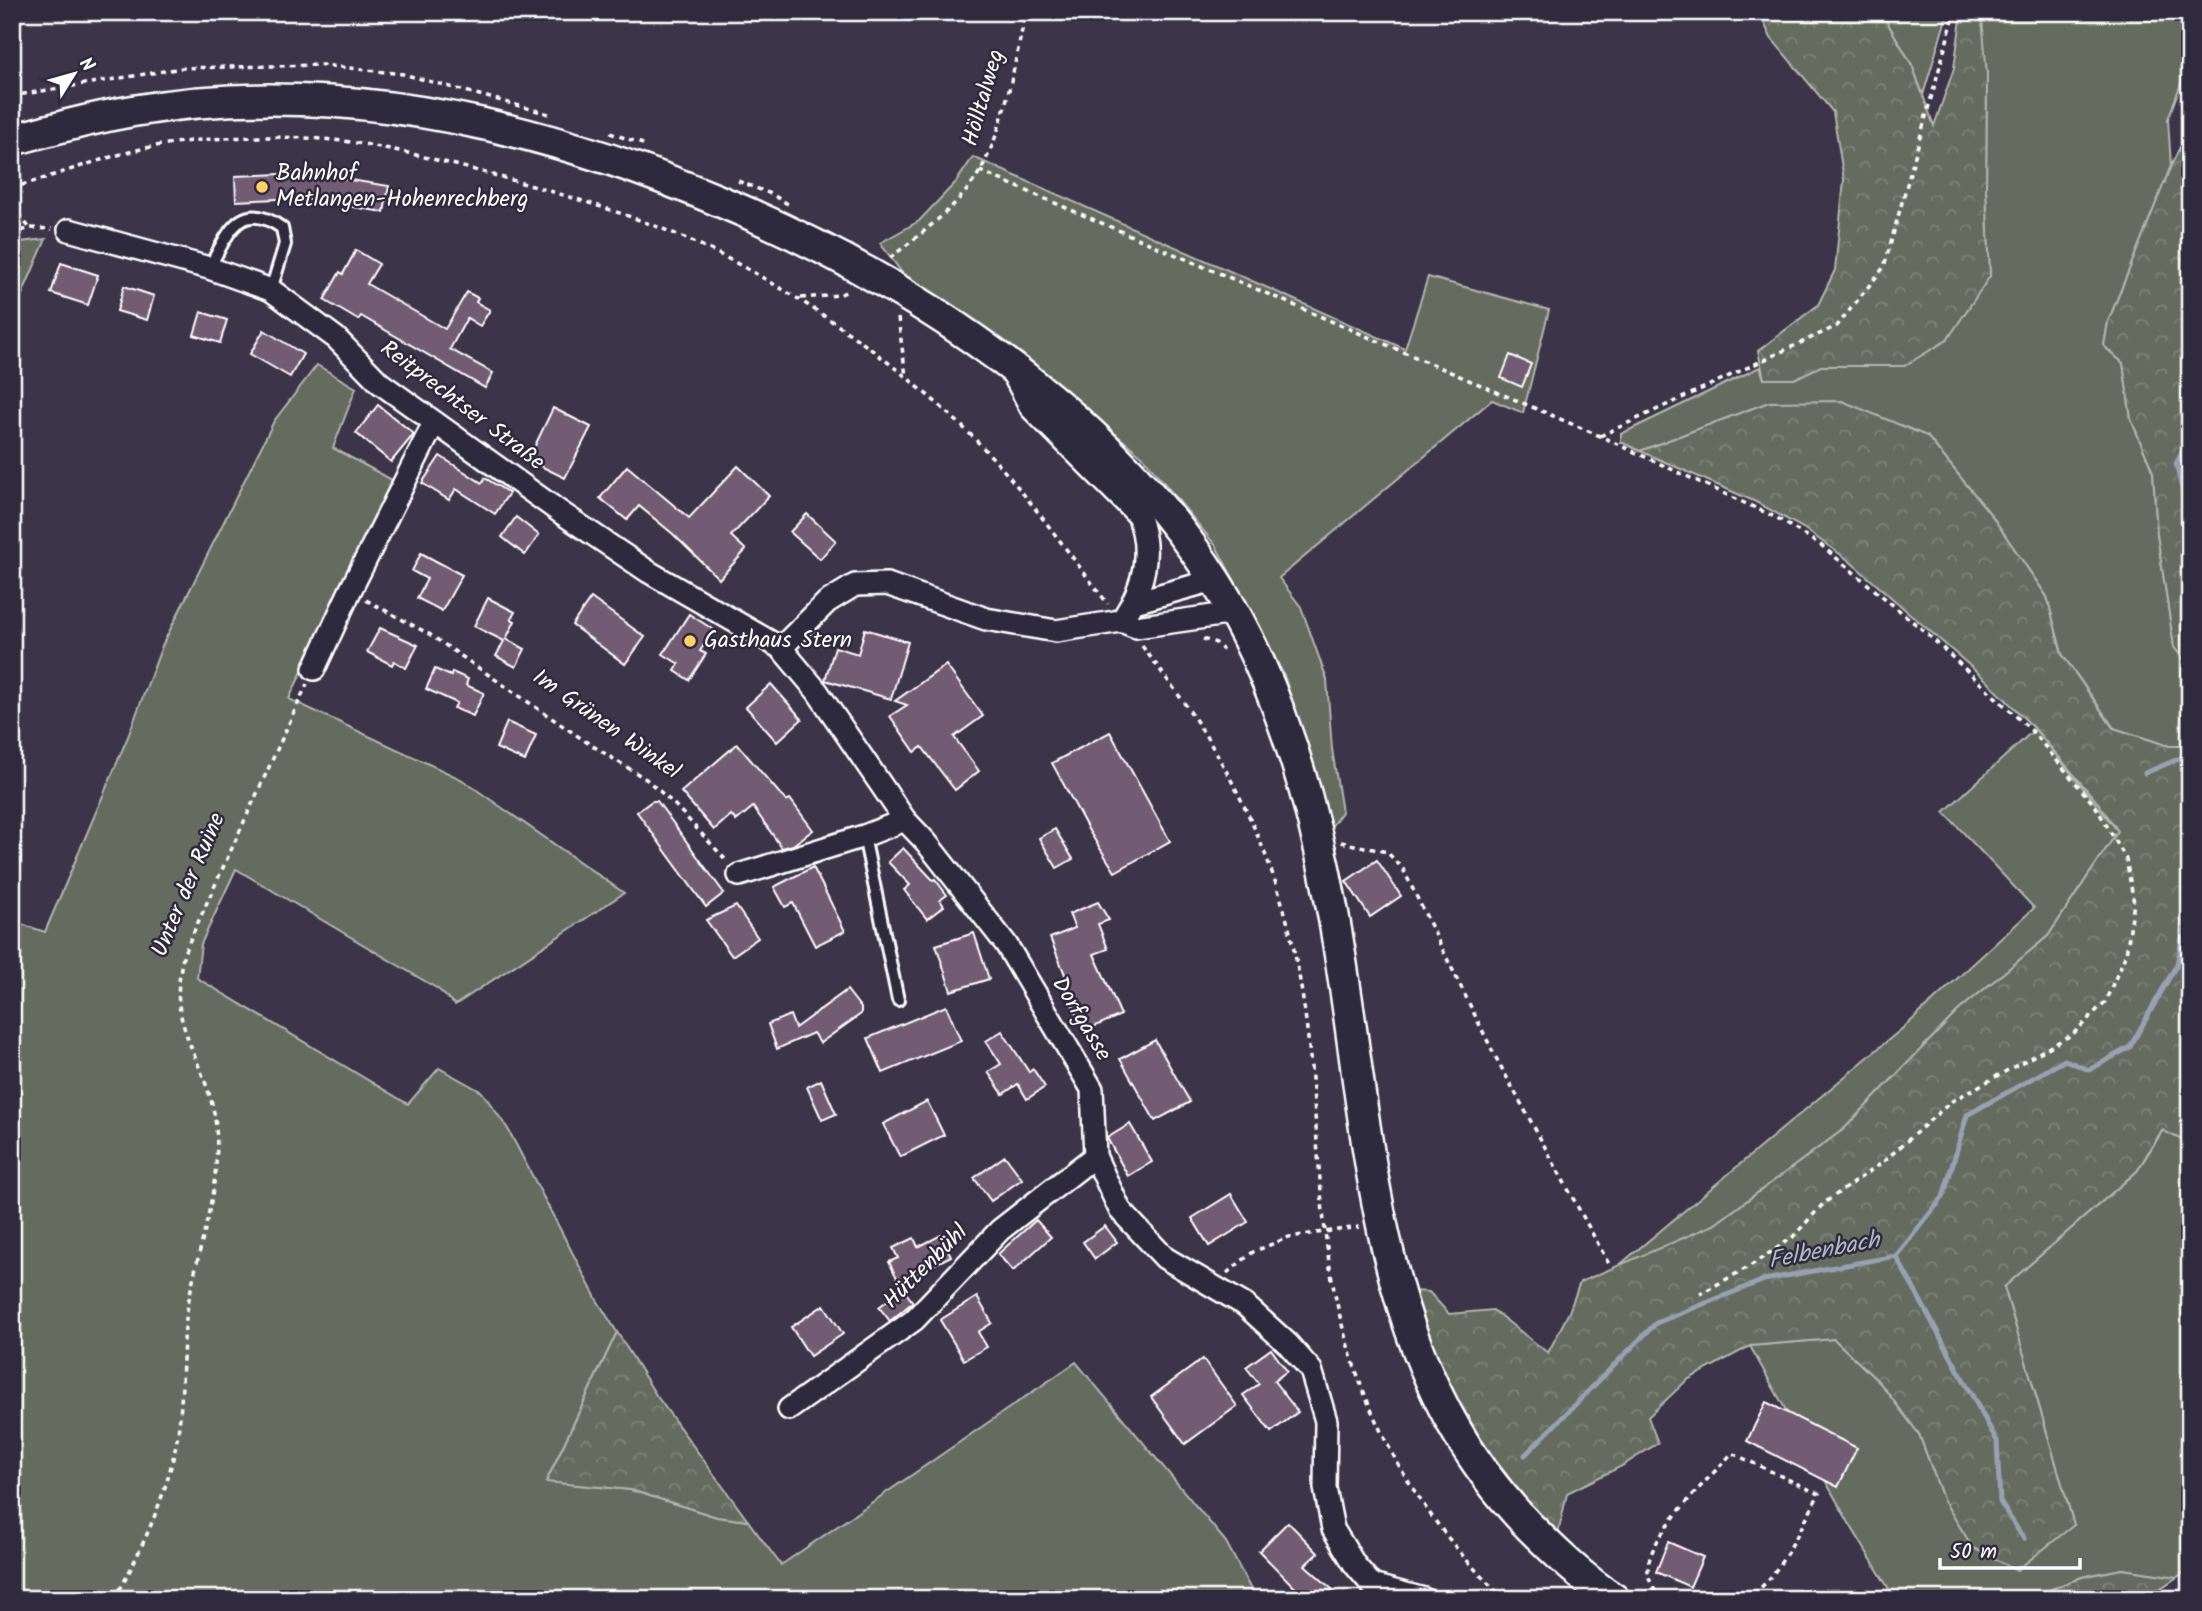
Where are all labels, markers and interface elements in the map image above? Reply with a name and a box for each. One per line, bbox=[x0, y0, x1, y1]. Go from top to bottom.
north arrow bbox=[38, 38, 108, 108]
street label: Hölltalweg bbox=[953, 45, 1015, 151]
text: N bbox=[70, 51, 102, 79]
place label: Bahnhof Metlangen-Hohenrechberg bbox=[276, 156, 528, 218]
marker: Bahnhof Metlangen-Hohenrechberg bbox=[254, 179, 270, 195]
street label: Reitprechtser Straße bbox=[372, 332, 552, 480]
place label: Gasthaus Stern bbox=[704, 623, 852, 659]
marker: Gasthaus Stern bbox=[682, 633, 698, 649]
street label: Im Grünen Winkel bbox=[524, 660, 688, 790]
street label: Unter der Ruine bbox=[142, 807, 236, 963]
street label: Dorfgasse bbox=[1042, 970, 1120, 1068]
street label: Hüttenbühl bbox=[875, 1216, 977, 1318]
water label: Felbenbach bbox=[1765, 1221, 1885, 1281]
scale bar bbox=[1940, 1527, 2080, 1571]
text: 50 m bbox=[1950, 1536, 1997, 1569]

